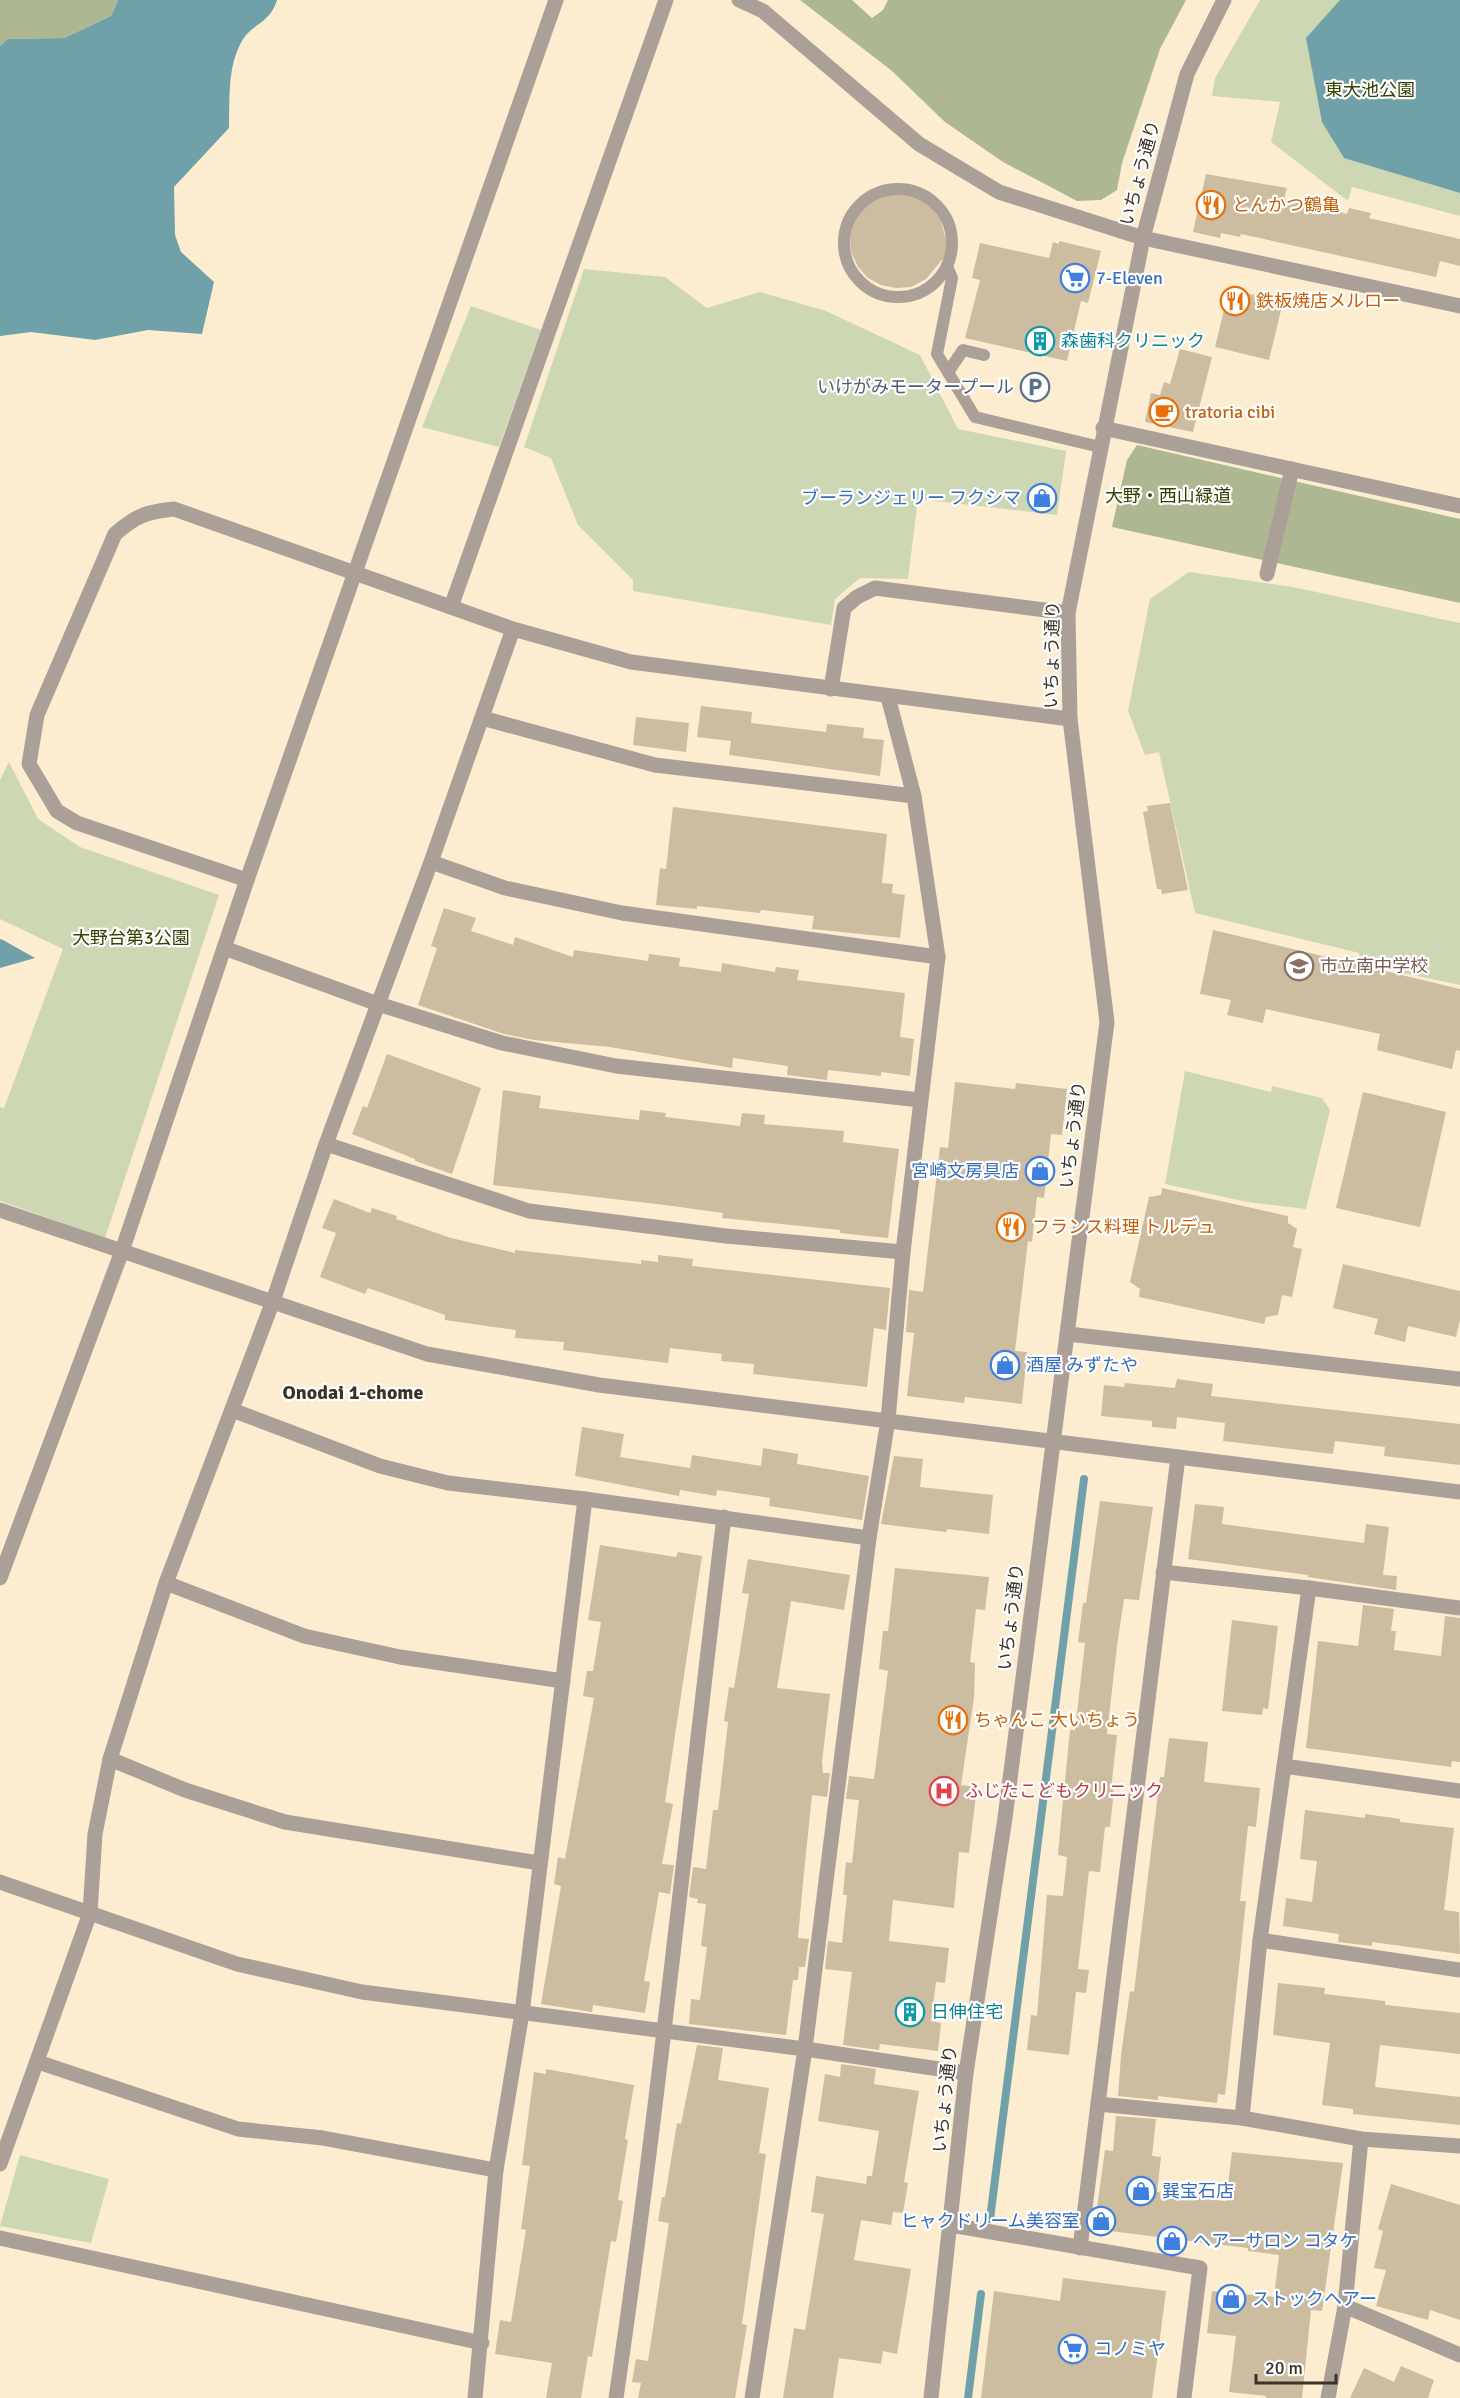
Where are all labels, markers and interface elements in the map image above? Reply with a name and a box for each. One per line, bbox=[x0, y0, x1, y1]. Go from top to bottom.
park label: 東大池公園 bbox=[1325, 79, 1415, 101]
street label: いちょう通り bbox=[1115, 118, 1165, 228]
restaurant icon: とんかつ鶴亀 bbox=[1195, 189, 1227, 221]
place label: とんかつ鶴亀 bbox=[1232, 194, 1340, 216]
supermarket icon: 7-Eleven bbox=[1059, 262, 1091, 294]
place label: 7-Eleven bbox=[1096, 267, 1163, 289]
restaurant icon: 鉄板焼店メルロー bbox=[1219, 285, 1251, 317]
place label: 鉄板焼店メルロー bbox=[1256, 290, 1400, 312]
building icon: 森歯科クリニック bbox=[1024, 325, 1056, 357]
place label: 森歯科クリニック bbox=[1061, 330, 1205, 352]
parking icon: いけがみモータープール bbox=[1019, 371, 1051, 403]
place label: いけがみモータープール bbox=[817, 376, 1014, 398]
cafe icon: tratoria cibi bbox=[1148, 396, 1180, 428]
place label: tratoria cibi bbox=[1185, 401, 1275, 423]
shop icon: ブーランジェリー フクシマ bbox=[1026, 482, 1058, 514]
park label: 大野・西山緑道 bbox=[1105, 485, 1231, 507]
place label: ブーランジェリー フクシマ bbox=[801, 487, 1021, 509]
street label: いちょう通り bbox=[1040, 601, 1064, 709]
park label: 大野台第3公園 bbox=[72, 927, 190, 949]
school or university icon: 市立南中学校 bbox=[1283, 950, 1315, 982]
place label: 市立南中学校 bbox=[1320, 955, 1428, 977]
street label: いちょう通り bbox=[1056, 1080, 1090, 1190]
shop icon: 宮崎文房具店 bbox=[1024, 1155, 1056, 1187]
place label: 宮崎文房具店 bbox=[911, 1160, 1019, 1182]
restaurant icon: フランス料理 トルデュ bbox=[995, 1211, 1027, 1243]
place label: フランス料理 トルデュ bbox=[1032, 1216, 1216, 1238]
shop icon: 酒屋 みずたや bbox=[989, 1349, 1021, 1381]
place label: 酒屋 みずたや bbox=[1026, 1354, 1138, 1376]
district label: Onodai 1-chome bbox=[283, 1380, 424, 1405]
street label: いちょう通り bbox=[994, 1562, 1028, 1672]
restaurant icon: ちゃんこ 大いちょう bbox=[937, 1704, 969, 1736]
place label: ちゃんこ 大いちょう bbox=[974, 1709, 1140, 1731]
hospital icon: ふじたこどもクリニック bbox=[928, 1775, 960, 1807]
place label: ふじたこどもクリニック bbox=[965, 1780, 1163, 1802]
building icon: 日伸住宅 bbox=[894, 1996, 926, 2028]
place label: 日伸住宅 bbox=[931, 2001, 1003, 2023]
street label: いちょう通り bbox=[928, 2044, 962, 2154]
shop icon: 巽宝石店 bbox=[1125, 2175, 1157, 2207]
place label: 巽宝石店 bbox=[1162, 2180, 1234, 2202]
shop icon: ヒャクドリーム美容室 bbox=[1085, 2205, 1117, 2237]
place label: ヒャクドリーム美容室 bbox=[901, 2210, 1080, 2232]
shop icon: ヘアーサロン コタケ bbox=[1156, 2225, 1188, 2257]
place label: ヘアーサロン コタケ bbox=[1193, 2230, 1358, 2252]
shop icon: ストックヘアー bbox=[1215, 2283, 1247, 2315]
place label: ストックヘアー bbox=[1252, 2288, 1377, 2310]
supermarket icon: コノミヤ bbox=[1057, 2333, 1089, 2365]
place label: コノミヤ bbox=[1094, 2338, 1166, 2360]
scale bar bbox=[1256, 2347, 1336, 2385]
text: 20 m bbox=[1265, 2357, 1303, 2379]

